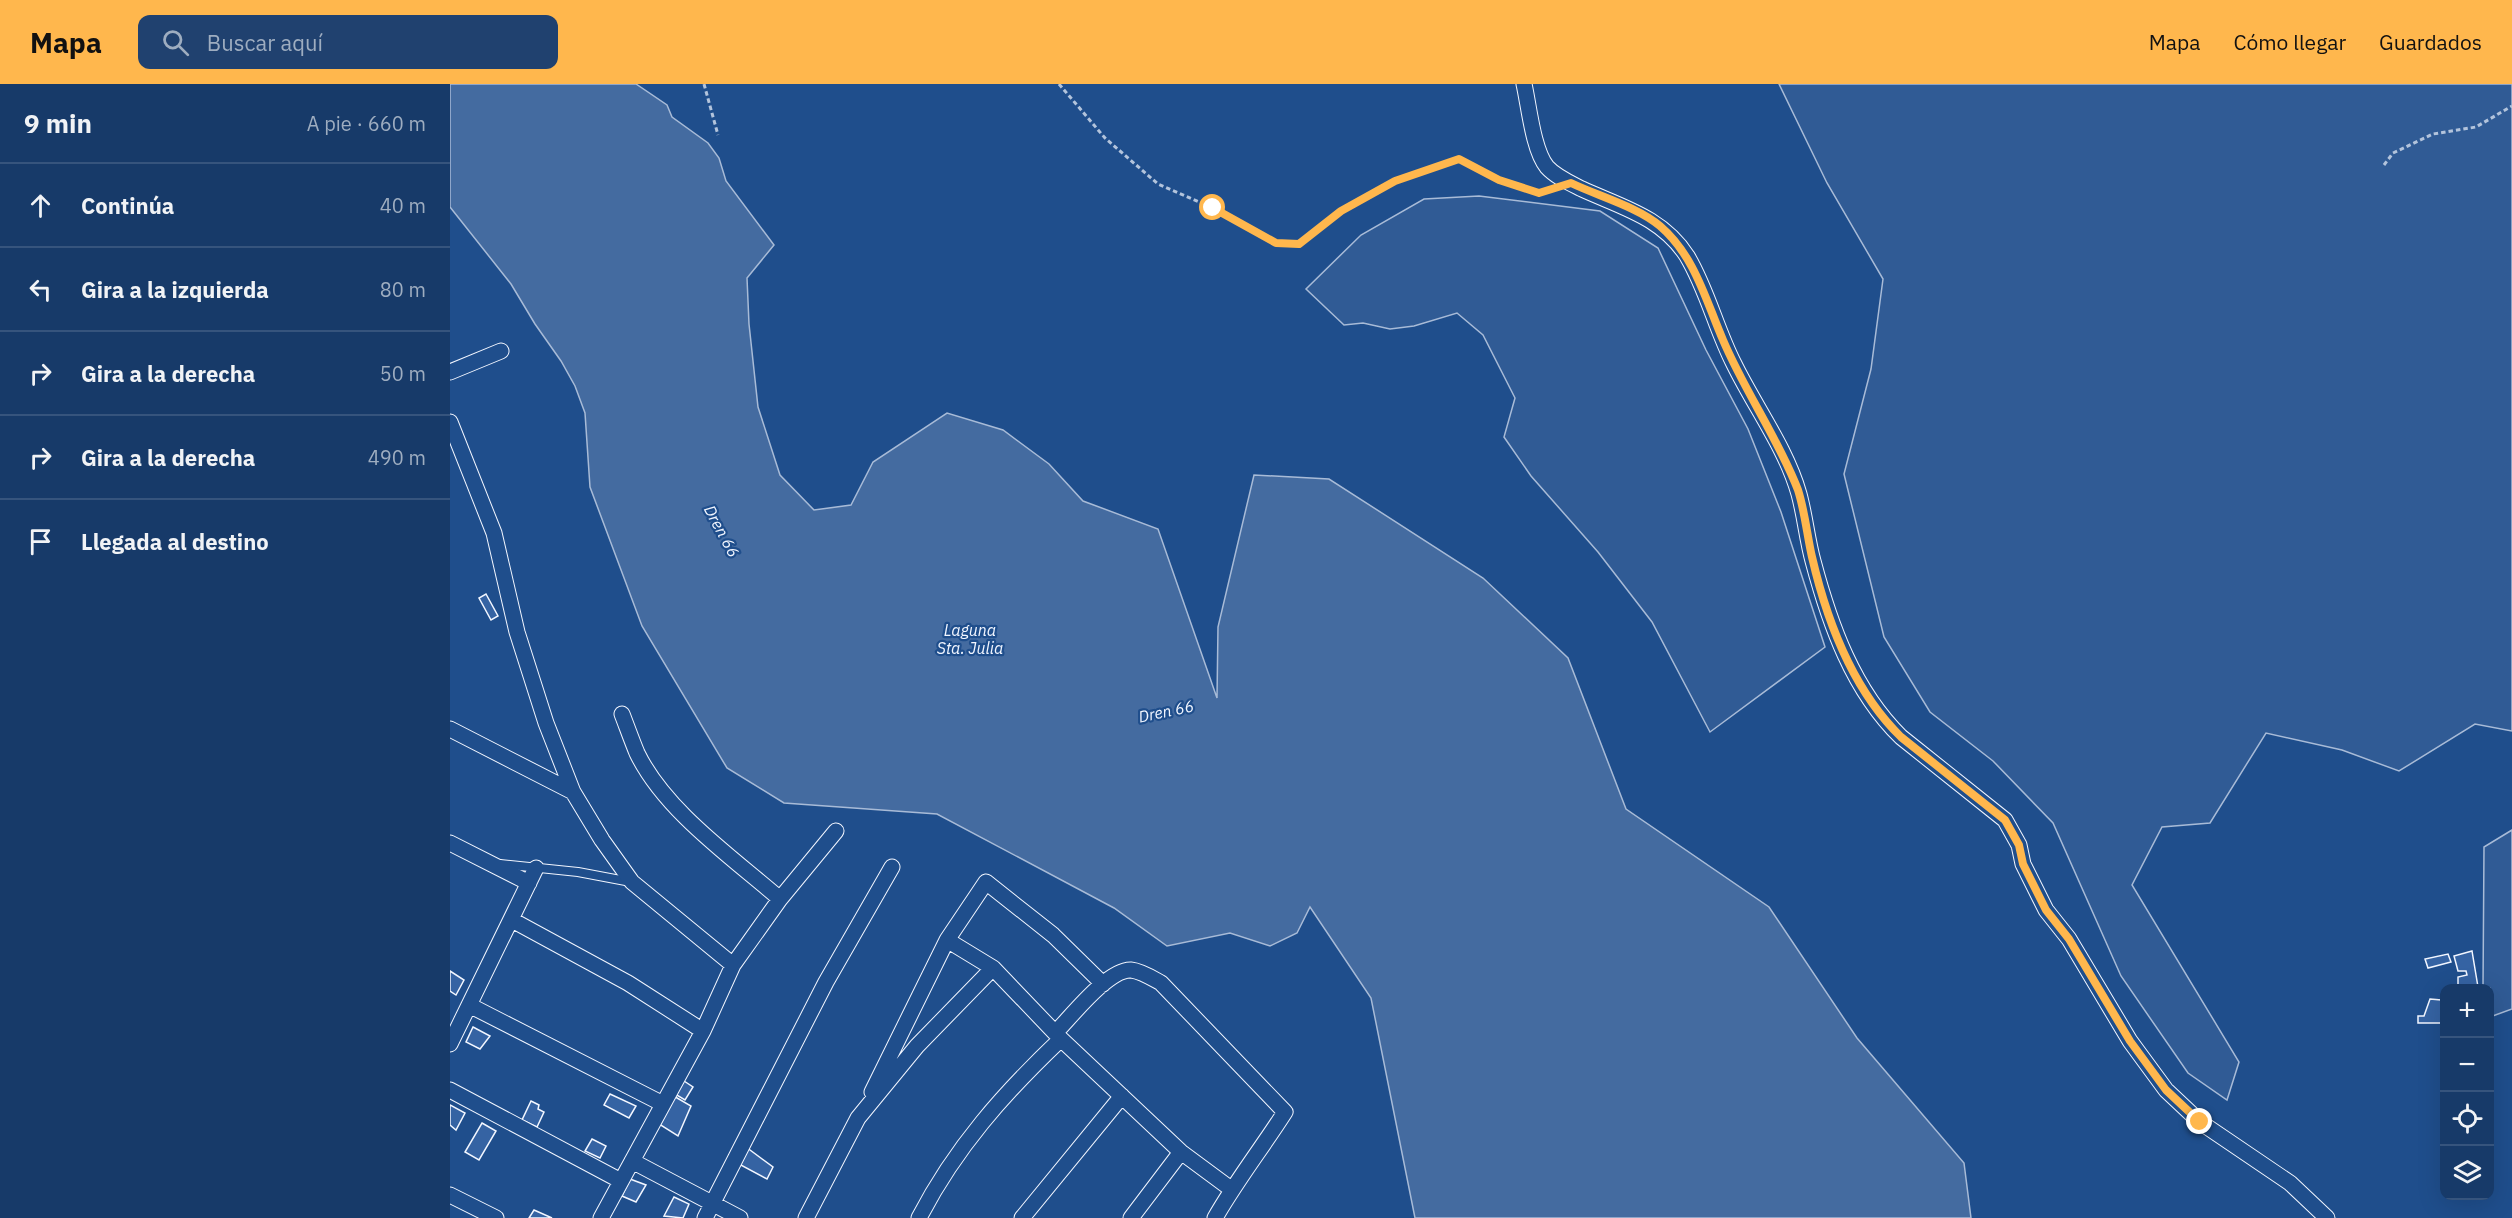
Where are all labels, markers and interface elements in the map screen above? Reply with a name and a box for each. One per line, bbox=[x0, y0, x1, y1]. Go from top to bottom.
search box bbox=[138, 15, 558, 69]
text: Mapa bbox=[30, 24, 102, 61]
icon: search bbox=[159, 26, 192, 59]
text: Buscar aquí bbox=[207, 28, 323, 57]
text: Mapa bbox=[2149, 28, 2200, 56]
text: Cómo llegar bbox=[2233, 28, 2346, 56]
text: Guardados bbox=[2379, 28, 2482, 56]
text: 9 min bbox=[24, 106, 92, 140]
text: A pie · 660 m bbox=[307, 110, 426, 137]
icon: ahead bbox=[24, 189, 57, 222]
text: Continúa bbox=[81, 191, 174, 220]
text: 40 m bbox=[380, 192, 426, 219]
route start bbox=[1199, 194, 1225, 220]
icon: left bbox=[24, 273, 57, 306]
text: Gira a la izquierda bbox=[81, 275, 269, 304]
text: 80 m bbox=[380, 276, 426, 303]
icon: right bbox=[24, 357, 57, 390]
text: Gira a la derecha bbox=[81, 359, 255, 388]
text: 50 m bbox=[380, 360, 426, 387]
icon: right bbox=[24, 441, 57, 474]
text: Gira a la derecha bbox=[81, 443, 255, 472]
text: 490 m bbox=[368, 444, 426, 471]
water label: Dren 66 bbox=[700, 501, 744, 561]
icon: arrive bbox=[24, 525, 57, 558]
text: Llegada al destino bbox=[81, 527, 269, 556]
water label: Laguna Sta. Julia bbox=[937, 620, 1003, 658]
water label: Dren 66 bbox=[1136, 695, 1196, 727]
map controls bbox=[2440, 984, 2494, 1200]
button: + bbox=[2440, 984, 2494, 1038]
button: − bbox=[2440, 1038, 2494, 1092]
button: locate bbox=[2440, 1092, 2494, 1146]
route end bbox=[2186, 1108, 2212, 1134]
button: layers bbox=[2440, 1146, 2494, 1200]

